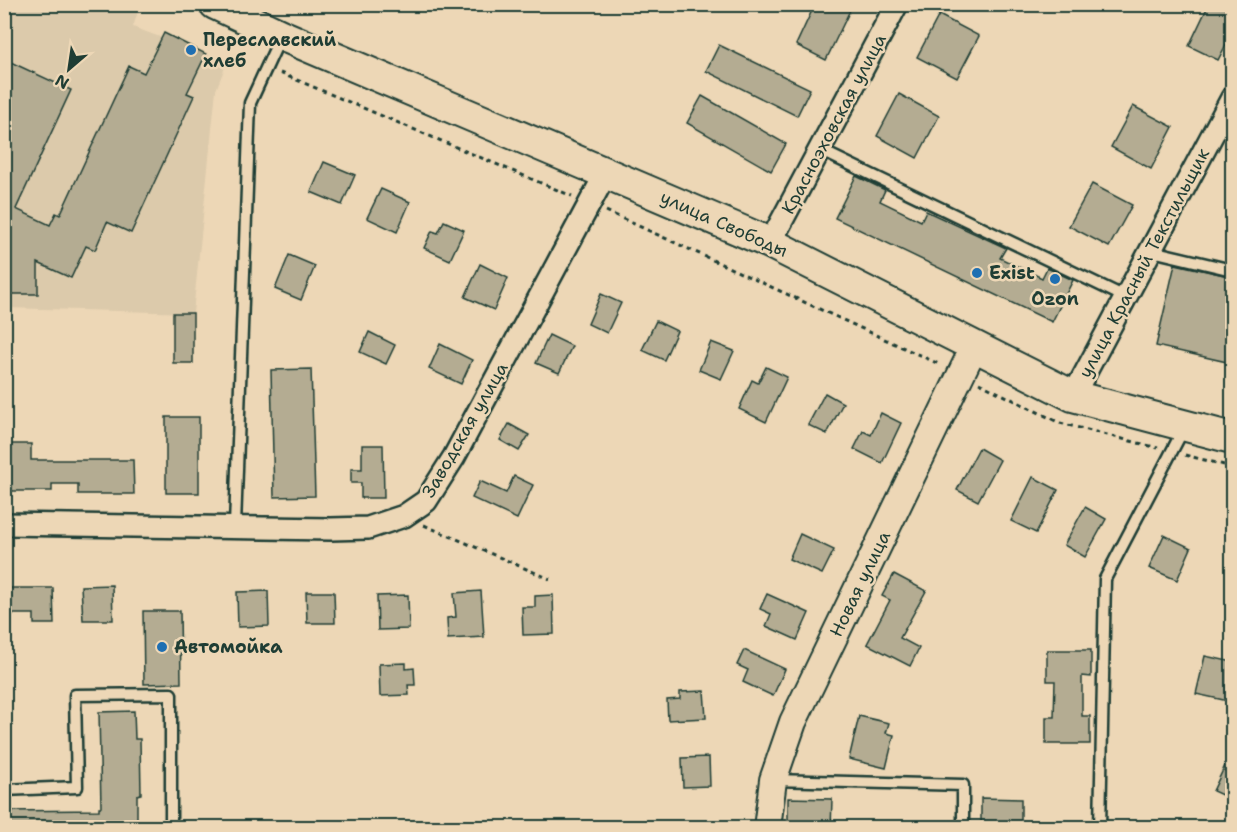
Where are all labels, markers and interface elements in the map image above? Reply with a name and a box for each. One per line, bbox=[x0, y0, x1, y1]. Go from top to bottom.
place label: Переславский хлеб bbox=[203, 28, 337, 73]
street label: Красноэховская улица bbox=[776, 30, 892, 218]
north arrow bbox=[39, 39, 99, 99]
marker: Переславский хлеб bbox=[184, 43, 198, 57]
text: N bbox=[51, 69, 73, 94]
street label: улица Красный Текстильщик bbox=[1073, 144, 1215, 382]
street label: улица Свободы bbox=[657, 185, 791, 263]
place label: Exist bbox=[989, 261, 1035, 285]
marker: Exist bbox=[970, 266, 984, 280]
marker: Ozon bbox=[1048, 272, 1062, 286]
place label: Ozon bbox=[1031, 287, 1079, 311]
street label: Заводская улица bbox=[416, 358, 514, 502]
street label: Новая улица bbox=[824, 527, 896, 641]
place label: Автомойка bbox=[174, 635, 283, 659]
marker: Автомойка bbox=[155, 640, 169, 654]

